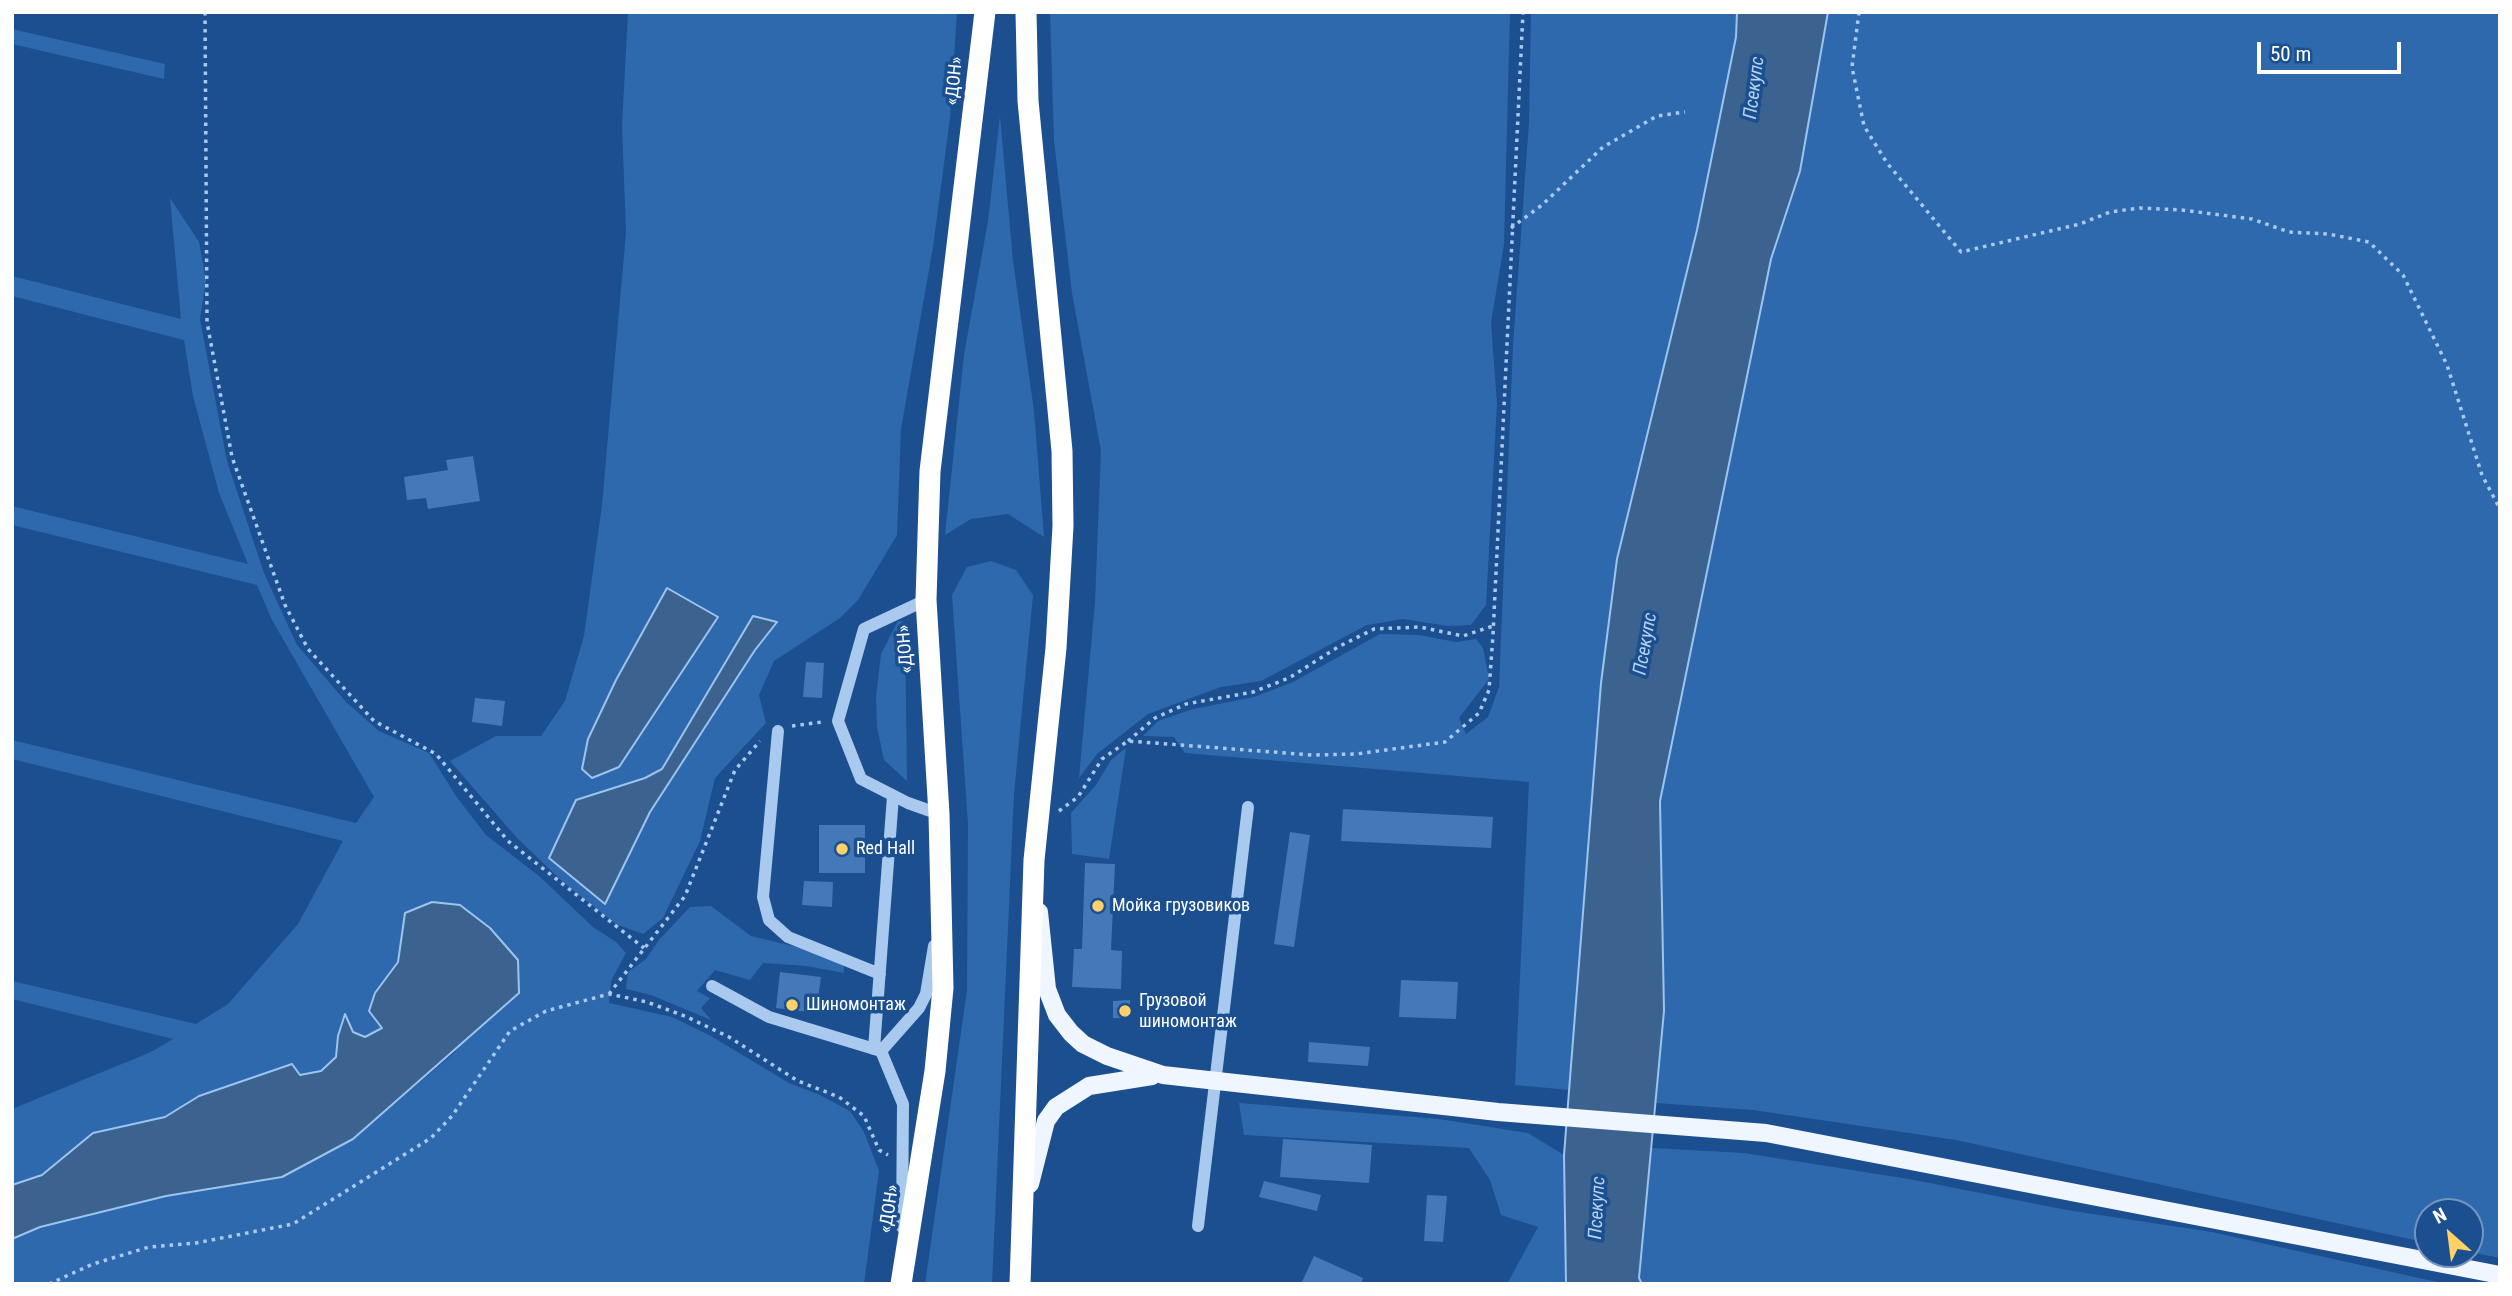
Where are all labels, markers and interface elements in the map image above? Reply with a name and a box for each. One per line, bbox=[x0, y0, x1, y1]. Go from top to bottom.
scale bar bbox=[2260, 28, 2404, 72]
text: 50 m bbox=[2270, 42, 2311, 66]
water label: Псекупс bbox=[1740, 55, 1770, 121]
street label: «ДОН» bbox=[942, 56, 968, 106]
water label: Псекупс bbox=[1629, 611, 1663, 677]
street label: «ДОН» bbox=[894, 624, 918, 674]
place label: Red Hall bbox=[856, 838, 915, 860]
marker: Red Hall bbox=[834, 841, 850, 857]
place label: Мойка грузовиков bbox=[1112, 895, 1250, 917]
marker: Мойка грузовиков bbox=[1090, 898, 1106, 914]
place label: Грузовой шиномонтаж bbox=[1139, 990, 1237, 1032]
place label: Шиномонтаж bbox=[806, 994, 906, 1016]
marker: Шиномонтаж bbox=[784, 997, 800, 1013]
marker: Грузовой шиномонтаж bbox=[1117, 1003, 1133, 1019]
water label: Псекупс bbox=[1585, 1176, 1611, 1240]
street label: «ДОН» bbox=[876, 1183, 904, 1235]
north arrow bbox=[2414, 1198, 2484, 1268]
text: N bbox=[2429, 1203, 2450, 1229]

